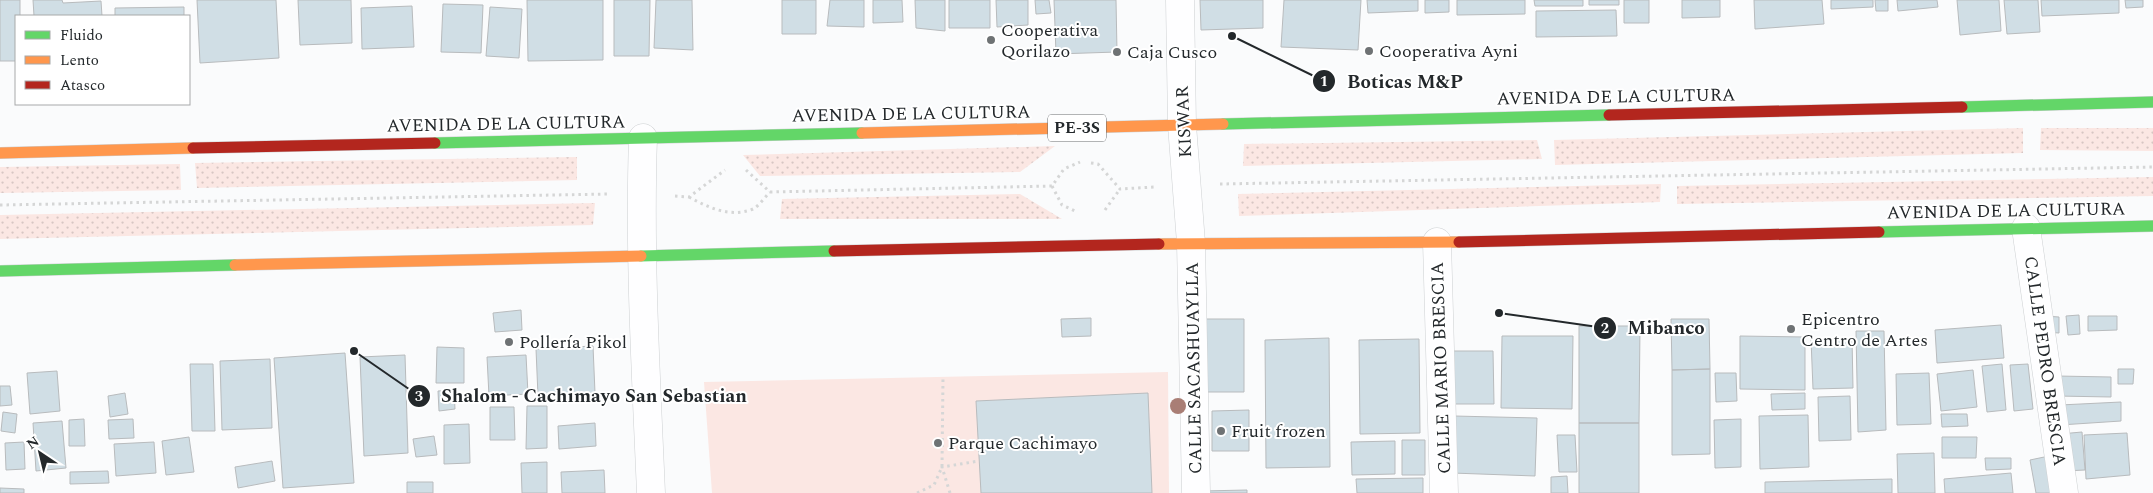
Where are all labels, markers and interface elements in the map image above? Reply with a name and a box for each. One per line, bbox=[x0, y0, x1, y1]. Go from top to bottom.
legend bbox=[15, 15, 190, 105]
place label: Cooperativa Qorilazo bbox=[1001, 17, 1098, 65]
text: Fluido bbox=[60, 24, 103, 47]
marker: Cooperativa Qorilazo bbox=[985, 34, 997, 46]
place label: Cooperativa Ayni bbox=[1379, 38, 1518, 65]
place label: Caja Cusco bbox=[1127, 39, 1217, 66]
marker: Cooperativa Ayni bbox=[1363, 45, 1375, 57]
marker: Caja Cusco bbox=[1111, 46, 1123, 58]
text: Lento bbox=[60, 49, 99, 72]
callout: Boticas M&P bbox=[1312, 64, 1473, 98]
text: Boticas M&P bbox=[1347, 68, 1463, 97]
text: 1 bbox=[1320, 70, 1328, 93]
text: Atasco bbox=[60, 74, 105, 97]
street label: AVENIDA DE LA CULTURA bbox=[1496, 81, 1736, 113]
street label: KISWAR bbox=[1169, 85, 1199, 159]
street label: AVENIDA DE LA CULTURA bbox=[791, 98, 1031, 130]
street label: AVENIDA DE LA CULTURA bbox=[386, 108, 626, 140]
road number: PE-3S bbox=[1048, 115, 1106, 142]
street label: AVENIDA DE LA CULTURA bbox=[1886, 195, 2126, 227]
street label: CALLE PEDRO BRESCIA bbox=[2017, 254, 2073, 468]
street label: CALLE SACASHUAYLLA bbox=[1179, 262, 1209, 474]
street label: CALLE MARIO BRESCIA bbox=[1424, 262, 1458, 474]
place label: Epicentro Centro de Artes bbox=[1801, 306, 1928, 354]
callout: Mibanco bbox=[1593, 311, 1715, 345]
text: Mibanco bbox=[1627, 314, 1705, 343]
text: 2 bbox=[1601, 317, 1609, 340]
marker: Epicentro Centro de Artes bbox=[1785, 323, 1797, 335]
place label: Pollería Pikol bbox=[519, 329, 627, 356]
marker: Pollería Pikol bbox=[503, 336, 515, 348]
callout: Shalom - Cachimayo San Sebastian bbox=[406, 379, 758, 413]
text: Shalom - Cachimayo San Sebastian bbox=[441, 382, 747, 411]
text: 3 bbox=[415, 385, 423, 408]
place label: Fruit frozen bbox=[1231, 418, 1326, 445]
marker: Fruit frozen bbox=[1215, 425, 1227, 437]
north arrow bbox=[15, 428, 65, 478]
place label: Parque Cachimayo bbox=[948, 430, 1097, 457]
text: N bbox=[22, 431, 44, 455]
marker: Parque Cachimayo bbox=[932, 437, 944, 449]

